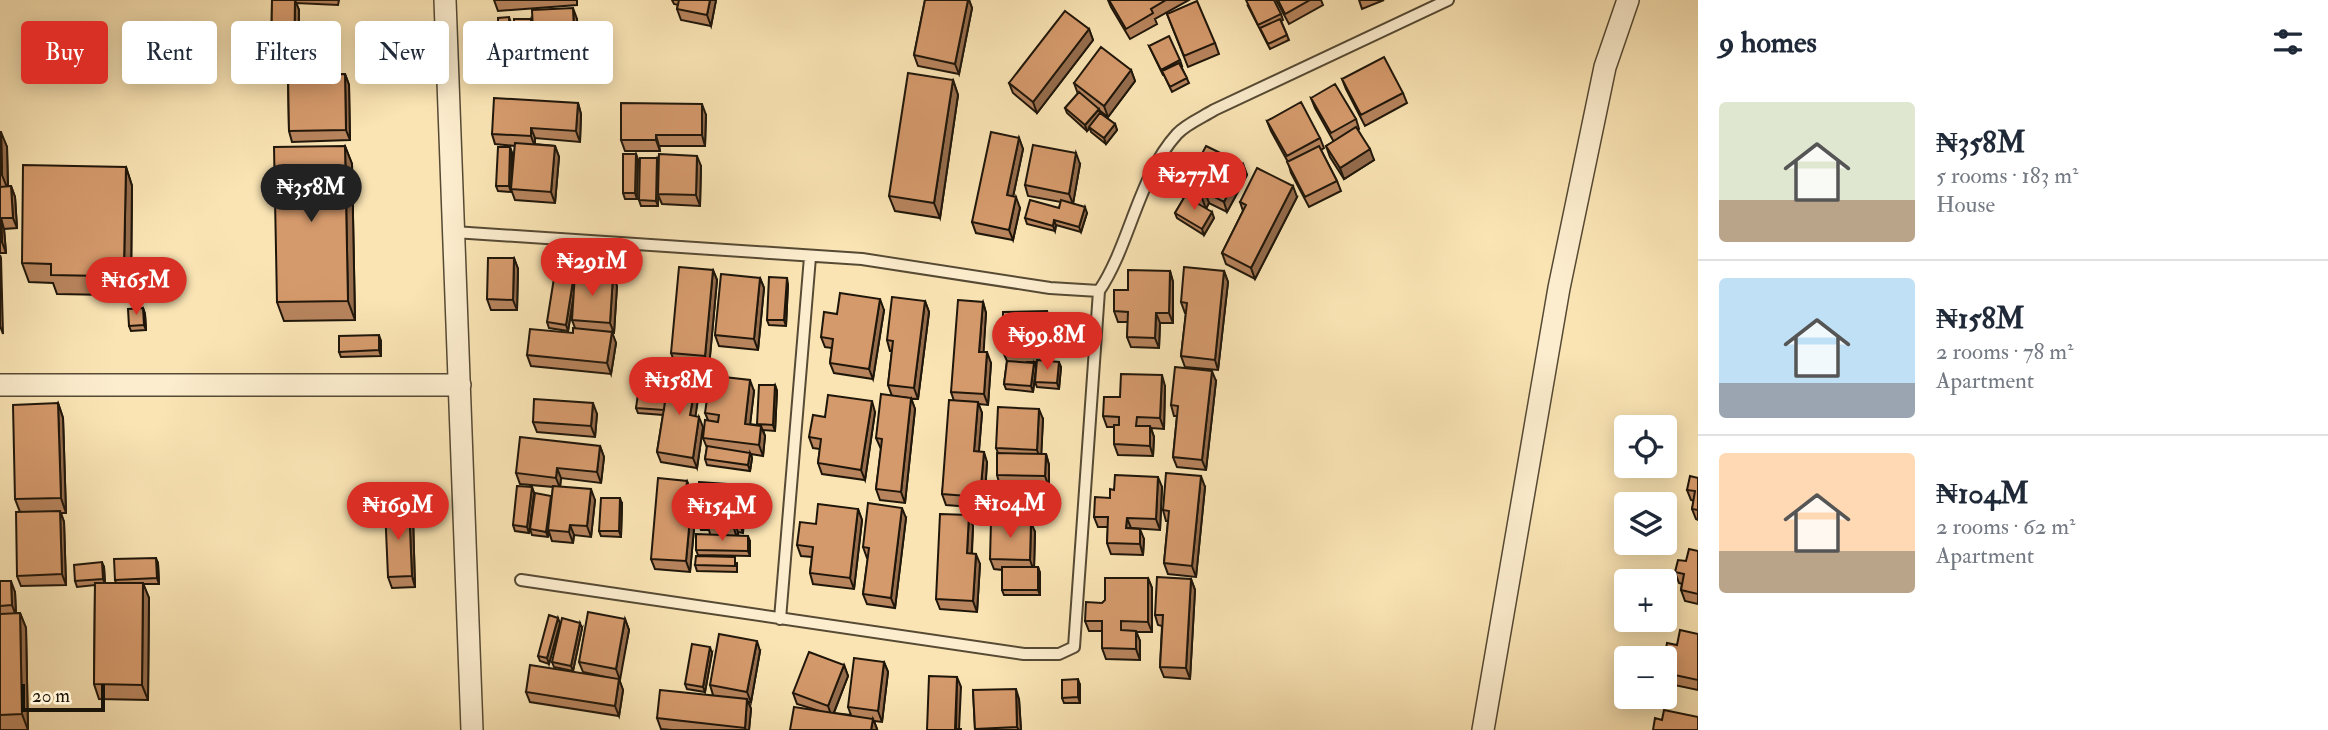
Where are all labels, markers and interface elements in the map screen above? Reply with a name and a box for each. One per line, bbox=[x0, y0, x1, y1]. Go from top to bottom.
chip: Buy bbox=[21, 21, 108, 84]
chip: Rent bbox=[122, 21, 217, 84]
chip: Filters bbox=[231, 21, 341, 84]
chip: New bbox=[355, 21, 449, 84]
chip: Apartment bbox=[463, 21, 613, 84]
icon: filters bbox=[2269, 23, 2307, 61]
text: 9 homes bbox=[1719, 24, 1817, 61]
text: ₦358M bbox=[1936, 124, 2025, 161]
icon: home bbox=[1775, 130, 1859, 214]
pin: ₦277M bbox=[1145, 152, 1243, 212]
text: ₦277M bbox=[1158, 160, 1230, 189]
text: 5 rooms · 183 m² bbox=[1936, 161, 2079, 190]
pin: ₦358M bbox=[262, 164, 360, 224]
text: ₦358M bbox=[277, 172, 345, 201]
text: House bbox=[1936, 190, 1995, 219]
pin: ₦291M bbox=[543, 238, 641, 298]
text: ₦291M bbox=[557, 246, 627, 275]
pin: ₦165M bbox=[87, 258, 185, 317]
text: ₦165M bbox=[102, 265, 170, 294]
text: ₦158M bbox=[1936, 300, 2025, 337]
icon: home bbox=[1775, 306, 1859, 390]
pin: ₦99.8M bbox=[990, 312, 1104, 372]
text: ₦99.8M bbox=[1008, 320, 1086, 349]
text: 2 rooms · 78 m² bbox=[1936, 337, 2074, 366]
pin: ₦158M bbox=[630, 358, 728, 417]
text: ₦158M bbox=[645, 365, 713, 394]
text: Apartment bbox=[1936, 366, 2034, 395]
map controls bbox=[1614, 415, 1677, 709]
button: locate bbox=[1614, 415, 1677, 478]
text: ₦104M bbox=[1936, 475, 2029, 512]
pin: ₦104M bbox=[961, 480, 1059, 540]
icon: home bbox=[1775, 481, 1859, 565]
pin: ₦169M bbox=[349, 482, 447, 542]
pin: ₦154M bbox=[673, 484, 771, 543]
text: ₦104M bbox=[974, 488, 1046, 517]
text: ₦169M bbox=[363, 490, 433, 519]
text: ₦154M bbox=[688, 491, 756, 520]
button: layers bbox=[1614, 492, 1677, 555]
text: 2 rooms · 62 m² bbox=[1936, 512, 2075, 541]
text: Apartment bbox=[1936, 541, 2034, 570]
button: + bbox=[1614, 569, 1677, 632]
button: − bbox=[1614, 646, 1677, 709]
scale bar bbox=[21, 681, 105, 713]
text: 20 m bbox=[32, 684, 70, 708]

